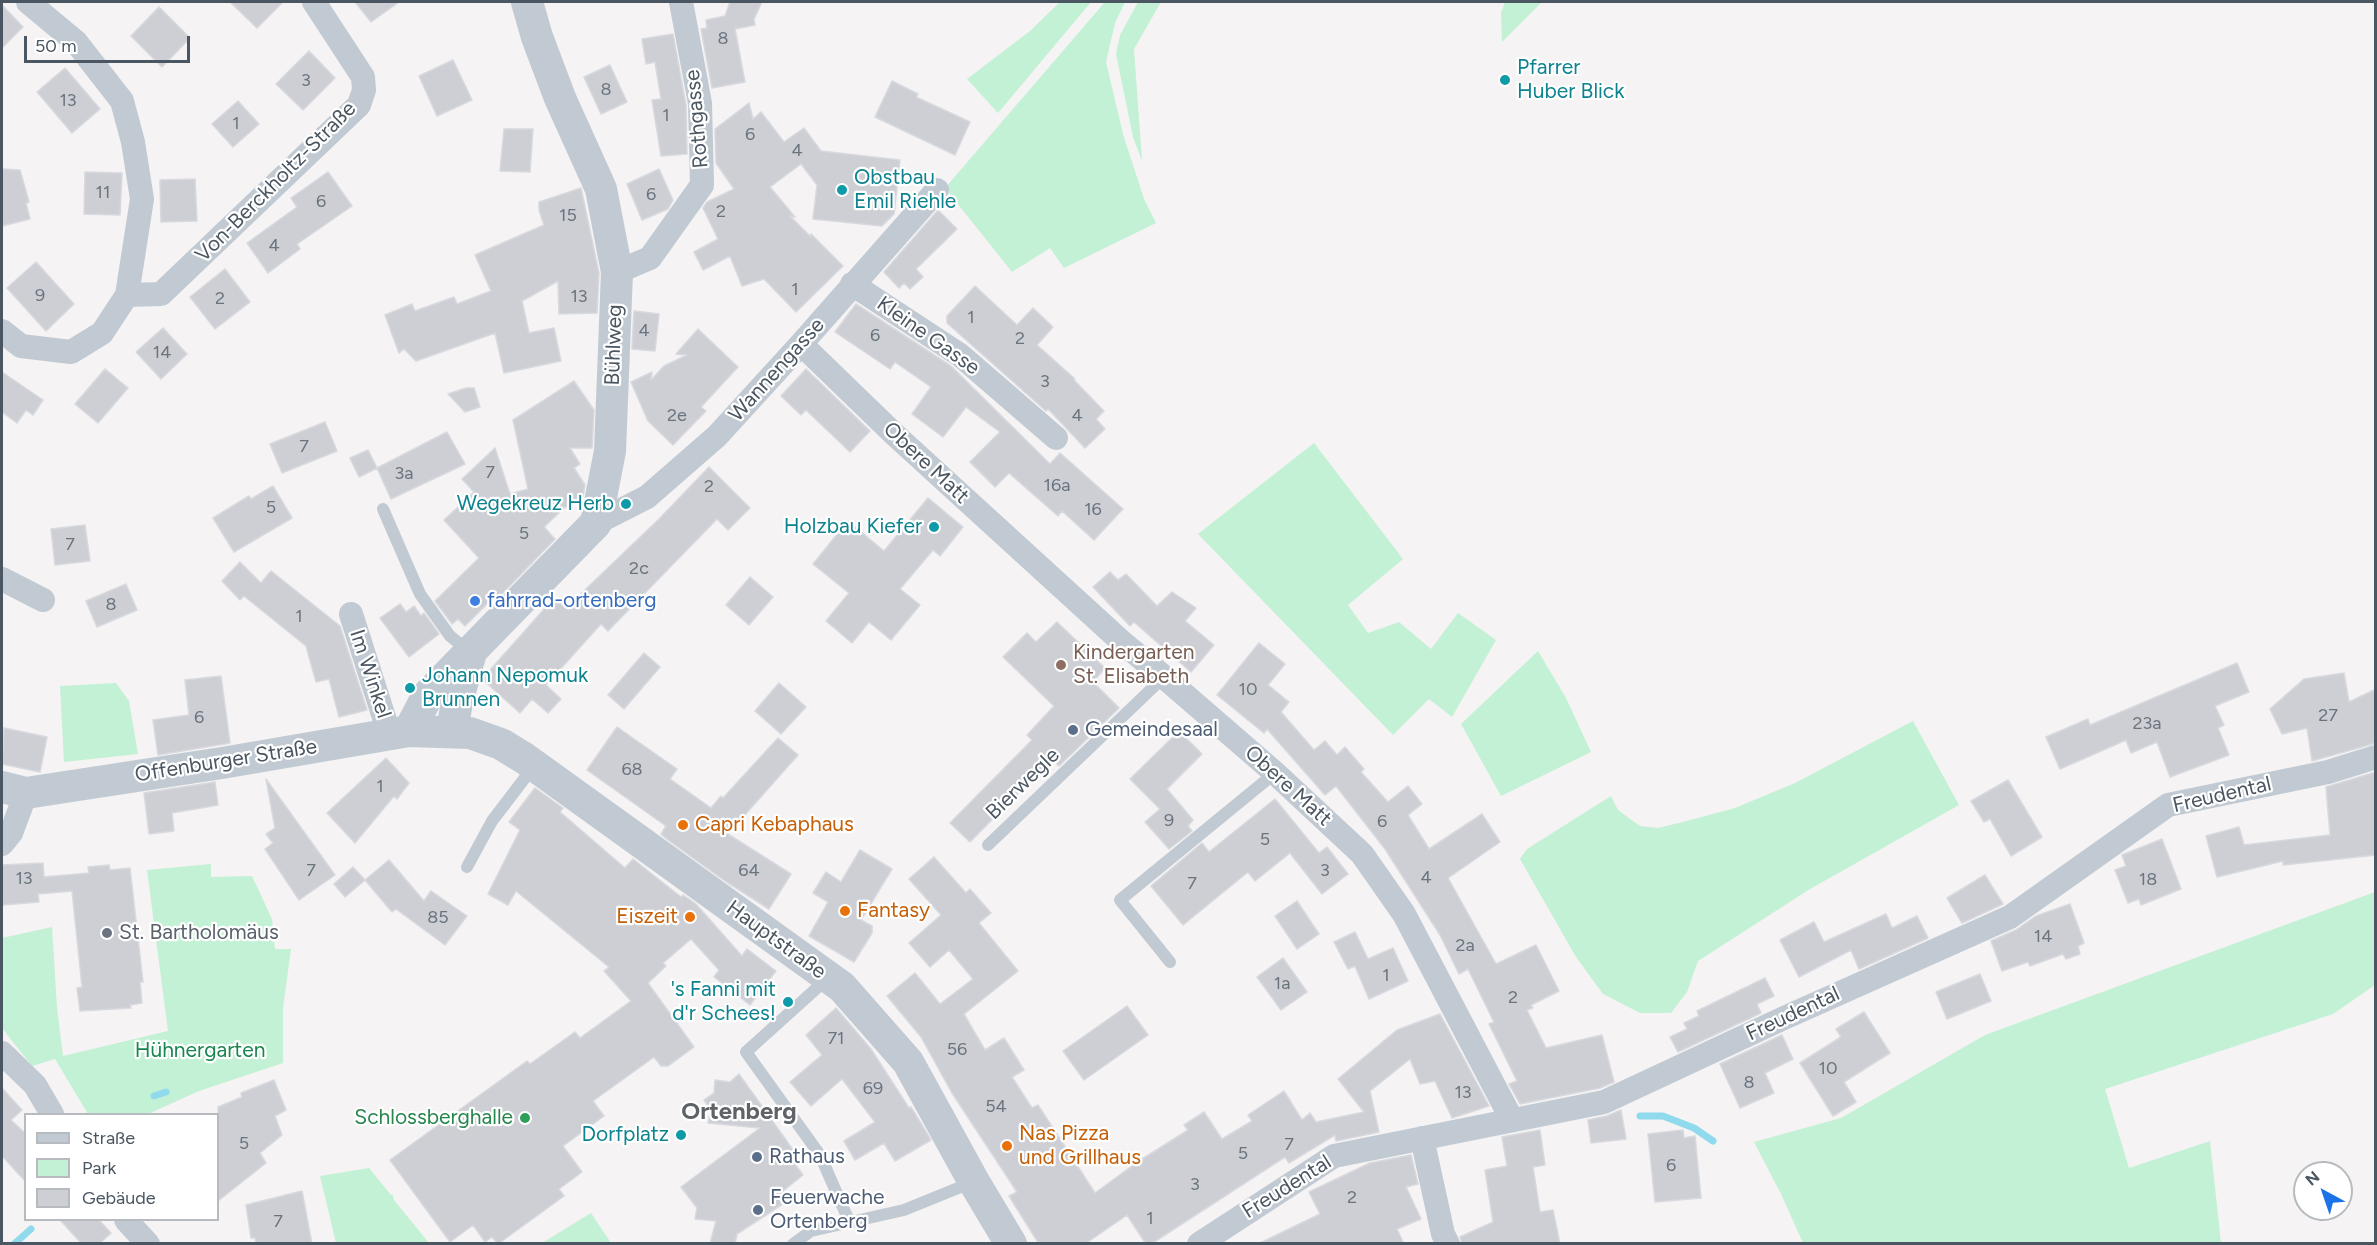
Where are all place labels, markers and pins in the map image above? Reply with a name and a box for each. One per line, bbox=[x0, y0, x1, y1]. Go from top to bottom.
place label: Pfarrer Huber Blick bbox=[1517, 55, 1624, 105]
marker: Pfarrer Huber Blick bbox=[1498, 73, 1512, 87]
place label: Obstbau Emil Riehle bbox=[854, 165, 956, 215]
marker: Obstbau Emil Riehle bbox=[835, 183, 849, 197]
place label: Wegekreuz Herb bbox=[457, 491, 614, 517]
marker: Wegekreuz Herb bbox=[619, 497, 633, 511]
place label: Holzbau Kiefer bbox=[784, 514, 922, 540]
marker: Holzbau Kiefer bbox=[927, 520, 941, 534]
place label: fahrrad-ortenberg bbox=[487, 588, 657, 614]
marker: fahrrad-ortenberg bbox=[468, 594, 482, 608]
place label: Kindergarten St. Elisabeth bbox=[1073, 640, 1194, 690]
marker: Kindergarten St. Elisabeth bbox=[1054, 658, 1068, 672]
place label: Johann Nepomuk Brunnen bbox=[422, 663, 588, 713]
marker: Johann Nepomuk Brunnen bbox=[403, 681, 417, 695]
place label: Gemeindesaal bbox=[1085, 717, 1218, 743]
marker: Gemeindesaal bbox=[1066, 723, 1080, 737]
place label: Capri Kebaphaus bbox=[695, 812, 854, 838]
marker: Capri Kebaphaus bbox=[676, 818, 690, 832]
place label: Fantasy bbox=[857, 898, 930, 924]
place label: Eiszeit bbox=[616, 904, 678, 930]
marker: Fantasy bbox=[838, 904, 852, 918]
marker: Eiszeit bbox=[683, 910, 697, 924]
place label: St. Bartholomäus bbox=[119, 920, 279, 946]
marker: St. Bartholomäus bbox=[100, 926, 114, 940]
place label: 's Fanni mit d'r Schees! bbox=[671, 977, 776, 1027]
marker: 's Fanni mit d'r Schees! bbox=[781, 995, 795, 1009]
place label: Schlossberghalle bbox=[354, 1105, 513, 1131]
marker: Schlossberghalle bbox=[518, 1111, 532, 1125]
place label: Nas Pizza und Grillhaus bbox=[1019, 1121, 1141, 1171]
place label: Dorfplatz bbox=[582, 1122, 669, 1148]
marker: Dorfplatz bbox=[674, 1128, 688, 1142]
marker: Nas Pizza und Grillhaus bbox=[1000, 1139, 1014, 1153]
place label: Rathaus bbox=[769, 1144, 845, 1170]
marker: Rathaus bbox=[750, 1150, 764, 1164]
place label: Feuerwache Ortenberg bbox=[770, 1185, 885, 1235]
marker: Feuerwache Ortenberg bbox=[751, 1203, 765, 1217]

